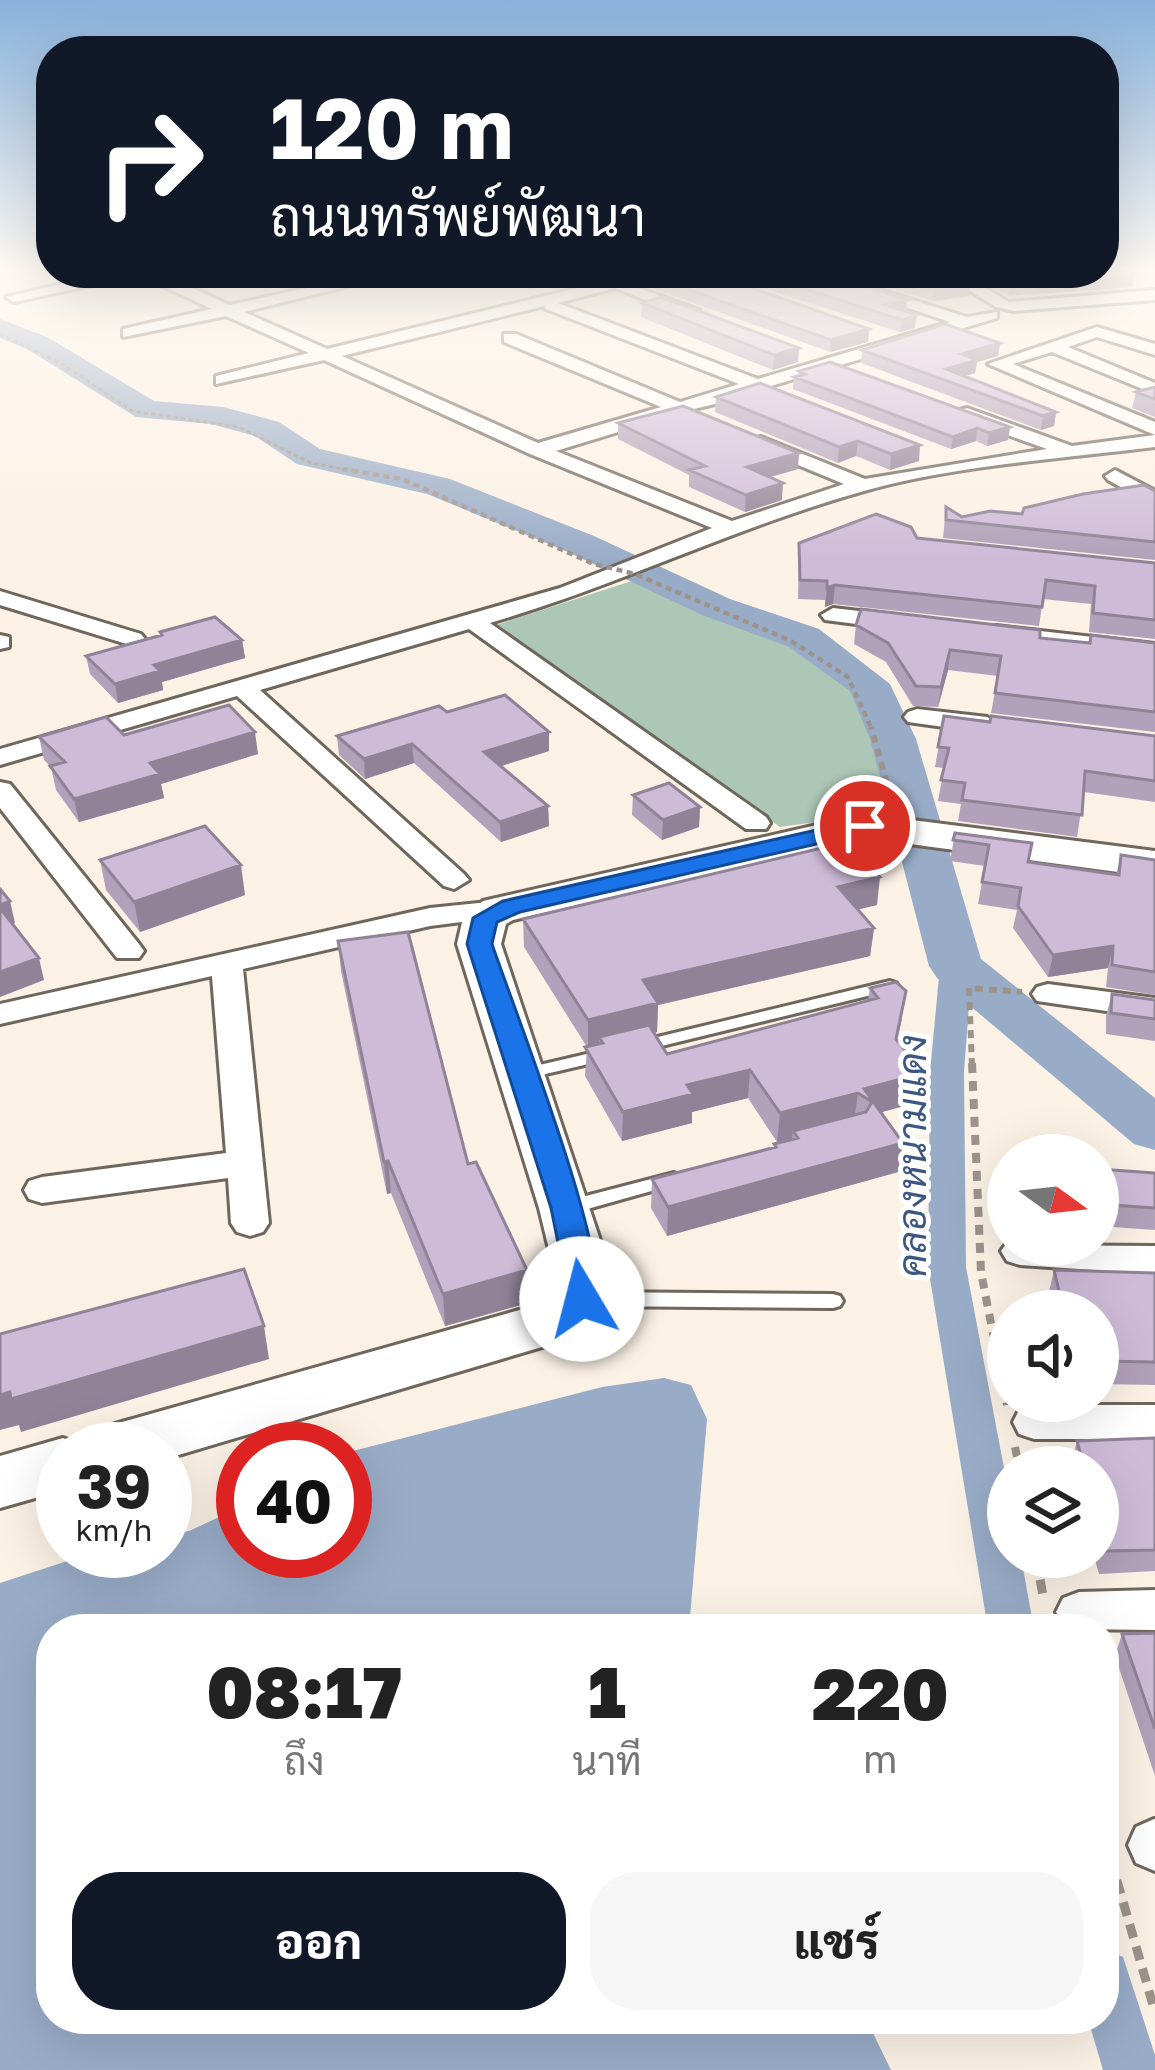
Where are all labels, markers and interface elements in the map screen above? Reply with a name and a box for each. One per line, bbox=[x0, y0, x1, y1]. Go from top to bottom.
text: 120 m bbox=[270, 77, 514, 177]
icon: right bbox=[72, 84, 228, 240]
text: ถนนทรัพย์พัฒนา bbox=[270, 183, 646, 248]
pin bbox=[814, 775, 916, 877]
icon: arrive bbox=[832, 793, 898, 859]
water label: คลองหนามแดง bbox=[888, 1035, 935, 1277]
north arrow bbox=[987, 1134, 1119, 1266]
map controls bbox=[987, 1134, 1119, 1578]
position arrow bbox=[519, 1236, 645, 1362]
button: sound bbox=[987, 1290, 1119, 1422]
speed limit sign: 40 bbox=[216, 1422, 372, 1578]
button: layers bbox=[987, 1446, 1119, 1578]
text: 39 bbox=[77, 1449, 151, 1521]
text: km/h bbox=[76, 1512, 152, 1548]
text: 08:17 bbox=[206, 1647, 402, 1734]
text: 1 bbox=[588, 1647, 626, 1734]
text: 220 bbox=[812, 1649, 949, 1736]
text: m bbox=[863, 1735, 898, 1782]
text: ถึง bbox=[284, 1737, 324, 1784]
text: นาที bbox=[572, 1737, 642, 1784]
button: ออก bbox=[72, 1872, 566, 2010]
button: แชร์ bbox=[590, 1872, 1083, 2010]

